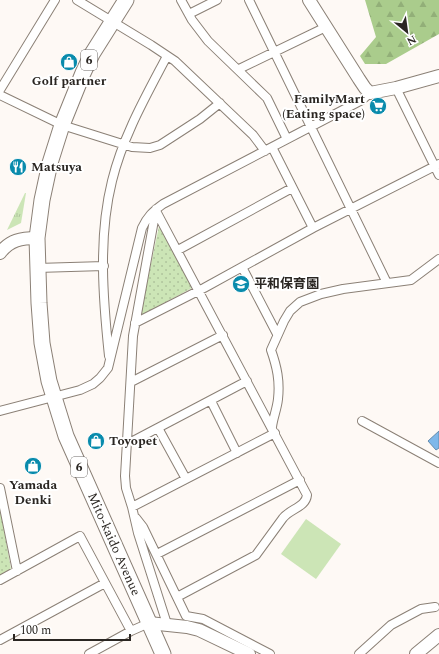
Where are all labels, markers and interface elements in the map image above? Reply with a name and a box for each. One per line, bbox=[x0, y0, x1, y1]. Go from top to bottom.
north arrow bbox=[387, 12, 427, 52]
text: N bbox=[404, 31, 420, 50]
road number: 6 bbox=[81, 50, 97, 70]
shop icon: Golf partner bbox=[59, 52, 79, 72]
place label: Golf partner bbox=[32, 71, 107, 91]
place label: FamilyMart (Eating space) bbox=[282, 89, 365, 124]
supermarket icon: FamilyMart (Eating space) bbox=[368, 96, 388, 116]
restaurant icon: Matsuya bbox=[8, 157, 28, 177]
place label: Matsuya bbox=[31, 157, 82, 177]
school or university icon: 平和保育園 bbox=[231, 274, 251, 294]
place label: 平和保育園 bbox=[254, 274, 319, 294]
shop icon: Toyopet bbox=[86, 431, 106, 451]
place label: Toyopet bbox=[109, 431, 157, 451]
shop icon: Yamada Denki bbox=[23, 456, 43, 476]
road number: 6 bbox=[71, 457, 87, 477]
place label: Yamada Denki bbox=[9, 475, 57, 510]
street label: Mito-kaido Avenue bbox=[82, 489, 146, 599]
scale bar bbox=[14, 616, 130, 642]
text: 100 m bbox=[20, 621, 51, 640]

